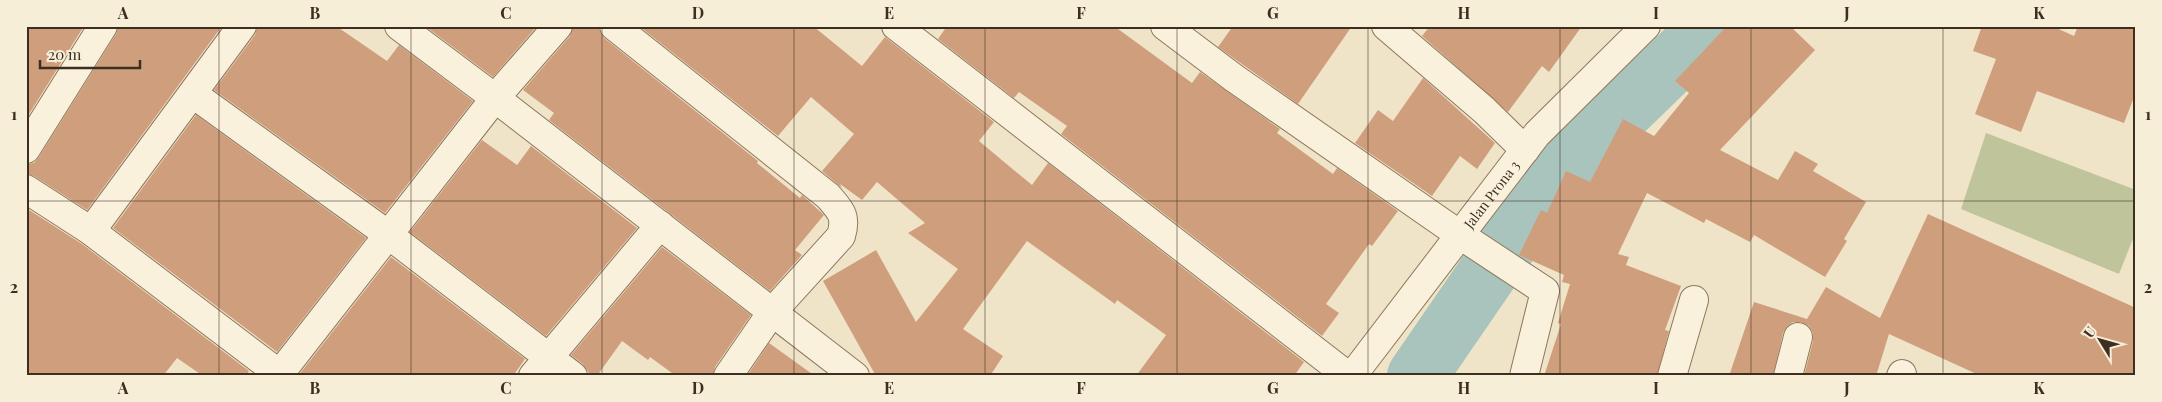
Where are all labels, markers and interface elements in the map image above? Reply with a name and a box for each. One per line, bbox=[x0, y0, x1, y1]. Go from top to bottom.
text: A bbox=[117, 2, 129, 23]
text: B bbox=[310, 2, 321, 23]
text: C bbox=[500, 2, 512, 23]
text: D bbox=[692, 2, 704, 23]
text: E bbox=[884, 2, 894, 23]
text: F bbox=[1076, 2, 1086, 23]
text: G bbox=[1267, 2, 1279, 23]
text: H bbox=[1458, 2, 1471, 23]
text: I bbox=[1653, 2, 1659, 23]
text: J bbox=[1843, 2, 1850, 23]
text: K bbox=[2033, 2, 2045, 23]
scale bar bbox=[40, 38, 140, 70]
text: 20 m bbox=[48, 44, 82, 64]
text: 1 bbox=[11, 103, 17, 124]
text: 1 bbox=[2145, 103, 2151, 124]
street label: Jalan Prona 3 bbox=[1458, 156, 1523, 233]
text: 2 bbox=[10, 276, 18, 297]
text: 2 bbox=[2144, 276, 2152, 297]
north arrow bbox=[2074, 314, 2124, 364]
text: U bbox=[2079, 322, 2100, 341]
text: A bbox=[117, 377, 129, 398]
text: B bbox=[310, 377, 321, 398]
text: C bbox=[500, 377, 512, 398]
text: D bbox=[692, 377, 704, 398]
text: E bbox=[884, 377, 894, 398]
text: F bbox=[1076, 377, 1086, 398]
text: G bbox=[1267, 377, 1279, 398]
text: H bbox=[1458, 377, 1471, 398]
text: I bbox=[1653, 377, 1659, 398]
text: J bbox=[1843, 377, 1850, 398]
text: K bbox=[2033, 377, 2045, 398]

